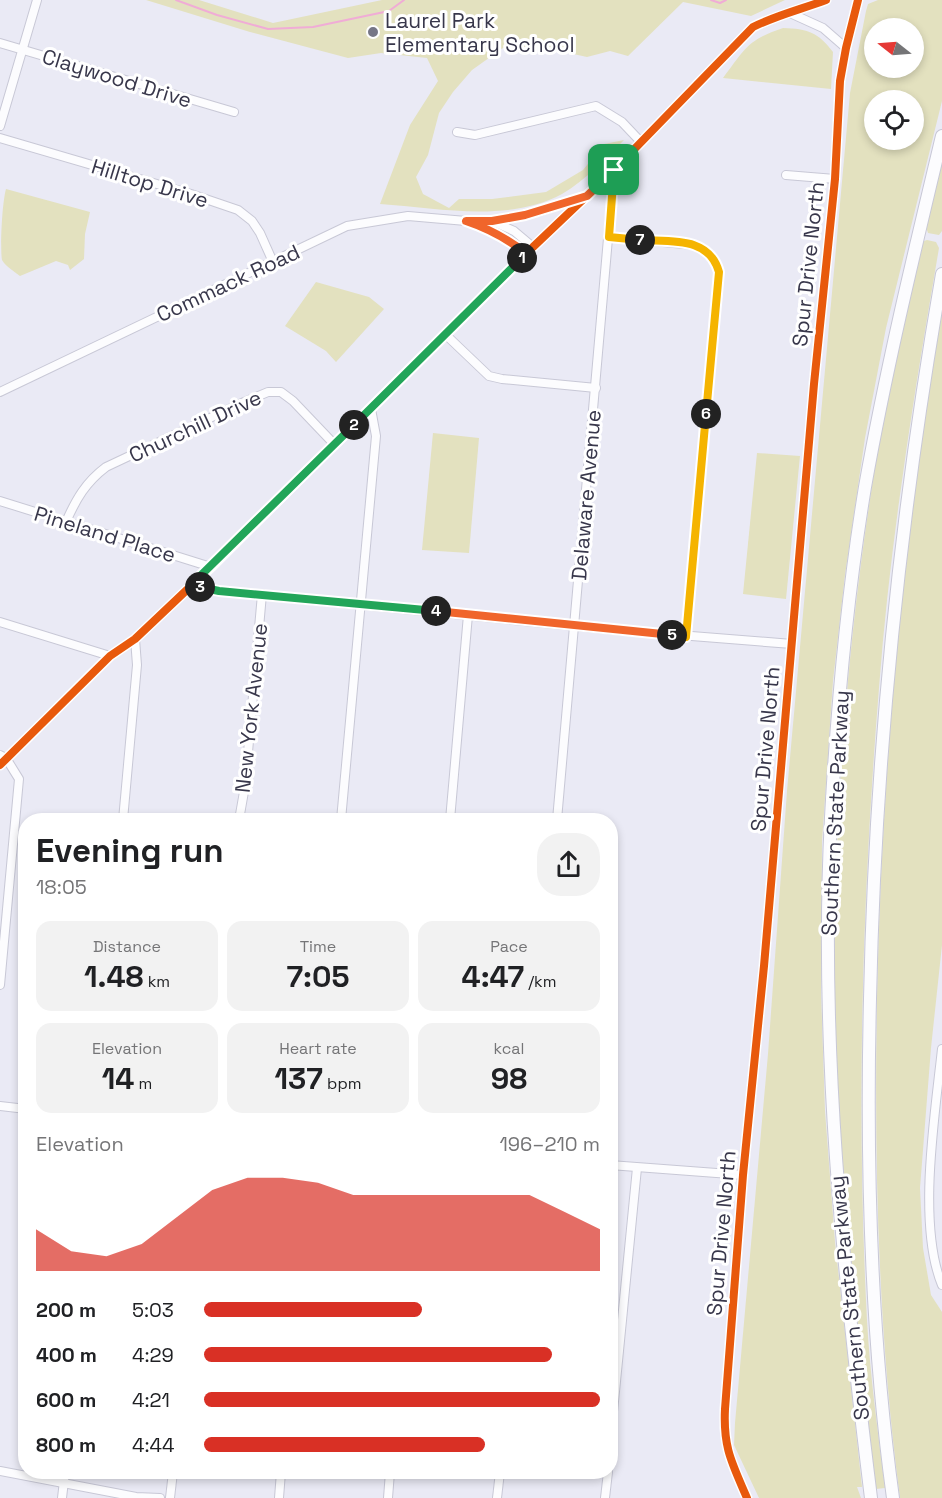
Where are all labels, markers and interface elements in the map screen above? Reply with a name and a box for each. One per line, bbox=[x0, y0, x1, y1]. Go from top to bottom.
place label: Laurel Park Elementary School bbox=[385, 7, 575, 58]
north arrow bbox=[864, 18, 924, 78]
map controls bbox=[864, 18, 924, 150]
marker: Laurel Park Elementary School bbox=[366, 25, 380, 39]
street label: Claywood Drive bbox=[39, 42, 195, 114]
button: locate bbox=[864, 90, 924, 150]
pin bbox=[588, 144, 639, 195]
street label: Hilltop Drive bbox=[88, 152, 212, 214]
icon: arrive bbox=[597, 153, 630, 186]
street label: Spur Drive North bbox=[786, 180, 830, 348]
pin: 7 bbox=[625, 225, 655, 255]
text: 7 bbox=[636, 229, 644, 250]
street label: Commack Road bbox=[152, 238, 304, 328]
pin: 1 bbox=[507, 243, 537, 273]
text: 1 bbox=[518, 247, 526, 268]
street label: Churchill Drive bbox=[124, 384, 266, 468]
pin: 6 bbox=[691, 399, 721, 429]
text: 6 bbox=[701, 403, 711, 424]
street label: Delaware Avenue bbox=[565, 408, 607, 582]
pin: 2 bbox=[339, 410, 369, 440]
text: 2 bbox=[349, 414, 359, 435]
street label: Pineland Place bbox=[31, 500, 179, 568]
pin: 3 bbox=[185, 572, 215, 602]
text: 3 bbox=[195, 576, 205, 597]
pin: 4 bbox=[421, 596, 451, 626]
text: 4 bbox=[431, 600, 441, 621]
pin: 5 bbox=[657, 620, 687, 650]
street label: New York Avenue bbox=[229, 622, 273, 794]
text: 5 bbox=[667, 624, 677, 645]
street label: Spur Drive North bbox=[744, 665, 786, 833]
street label: Southern State Parkway bbox=[815, 690, 855, 936]
text: Evening run bbox=[36, 830, 224, 872]
button: share bbox=[537, 833, 600, 896]
text: 18:05 bbox=[36, 874, 87, 900]
text: Distance bbox=[93, 936, 161, 957]
text: Time bbox=[300, 936, 336, 957]
text: Pace bbox=[490, 936, 528, 957]
text: 1.48 bbox=[84, 957, 144, 996]
text: 7:05 bbox=[287, 957, 350, 996]
text: 4:47 bbox=[462, 957, 524, 996]
text: km bbox=[144, 971, 170, 992]
text: /km bbox=[524, 971, 556, 992]
text: Elevation bbox=[92, 1038, 162, 1059]
text: Heart rate bbox=[279, 1038, 357, 1059]
text: kcal bbox=[494, 1038, 524, 1059]
text: 14 bbox=[102, 1059, 134, 1098]
text: 137 bbox=[275, 1059, 323, 1098]
text: 98 bbox=[491, 1059, 527, 1098]
text: m bbox=[134, 1073, 152, 1094]
text: bpm bbox=[323, 1073, 361, 1094]
text: Elevation bbox=[36, 1131, 124, 1157]
text: 196–210 m bbox=[499, 1131, 600, 1157]
street label: Spur Drive North bbox=[700, 1149, 742, 1317]
street label: Southern State Parkway bbox=[823, 1174, 875, 1422]
text: 200 m bbox=[36, 1297, 96, 1323]
text: 5:03 bbox=[132, 1297, 174, 1323]
text: 400 m bbox=[36, 1342, 97, 1368]
text: 4:29 bbox=[132, 1342, 174, 1368]
text: 600 m bbox=[36, 1387, 96, 1413]
text: 4:21 bbox=[132, 1387, 170, 1413]
text: 800 m bbox=[36, 1432, 96, 1458]
text: 4:44 bbox=[132, 1432, 175, 1458]

